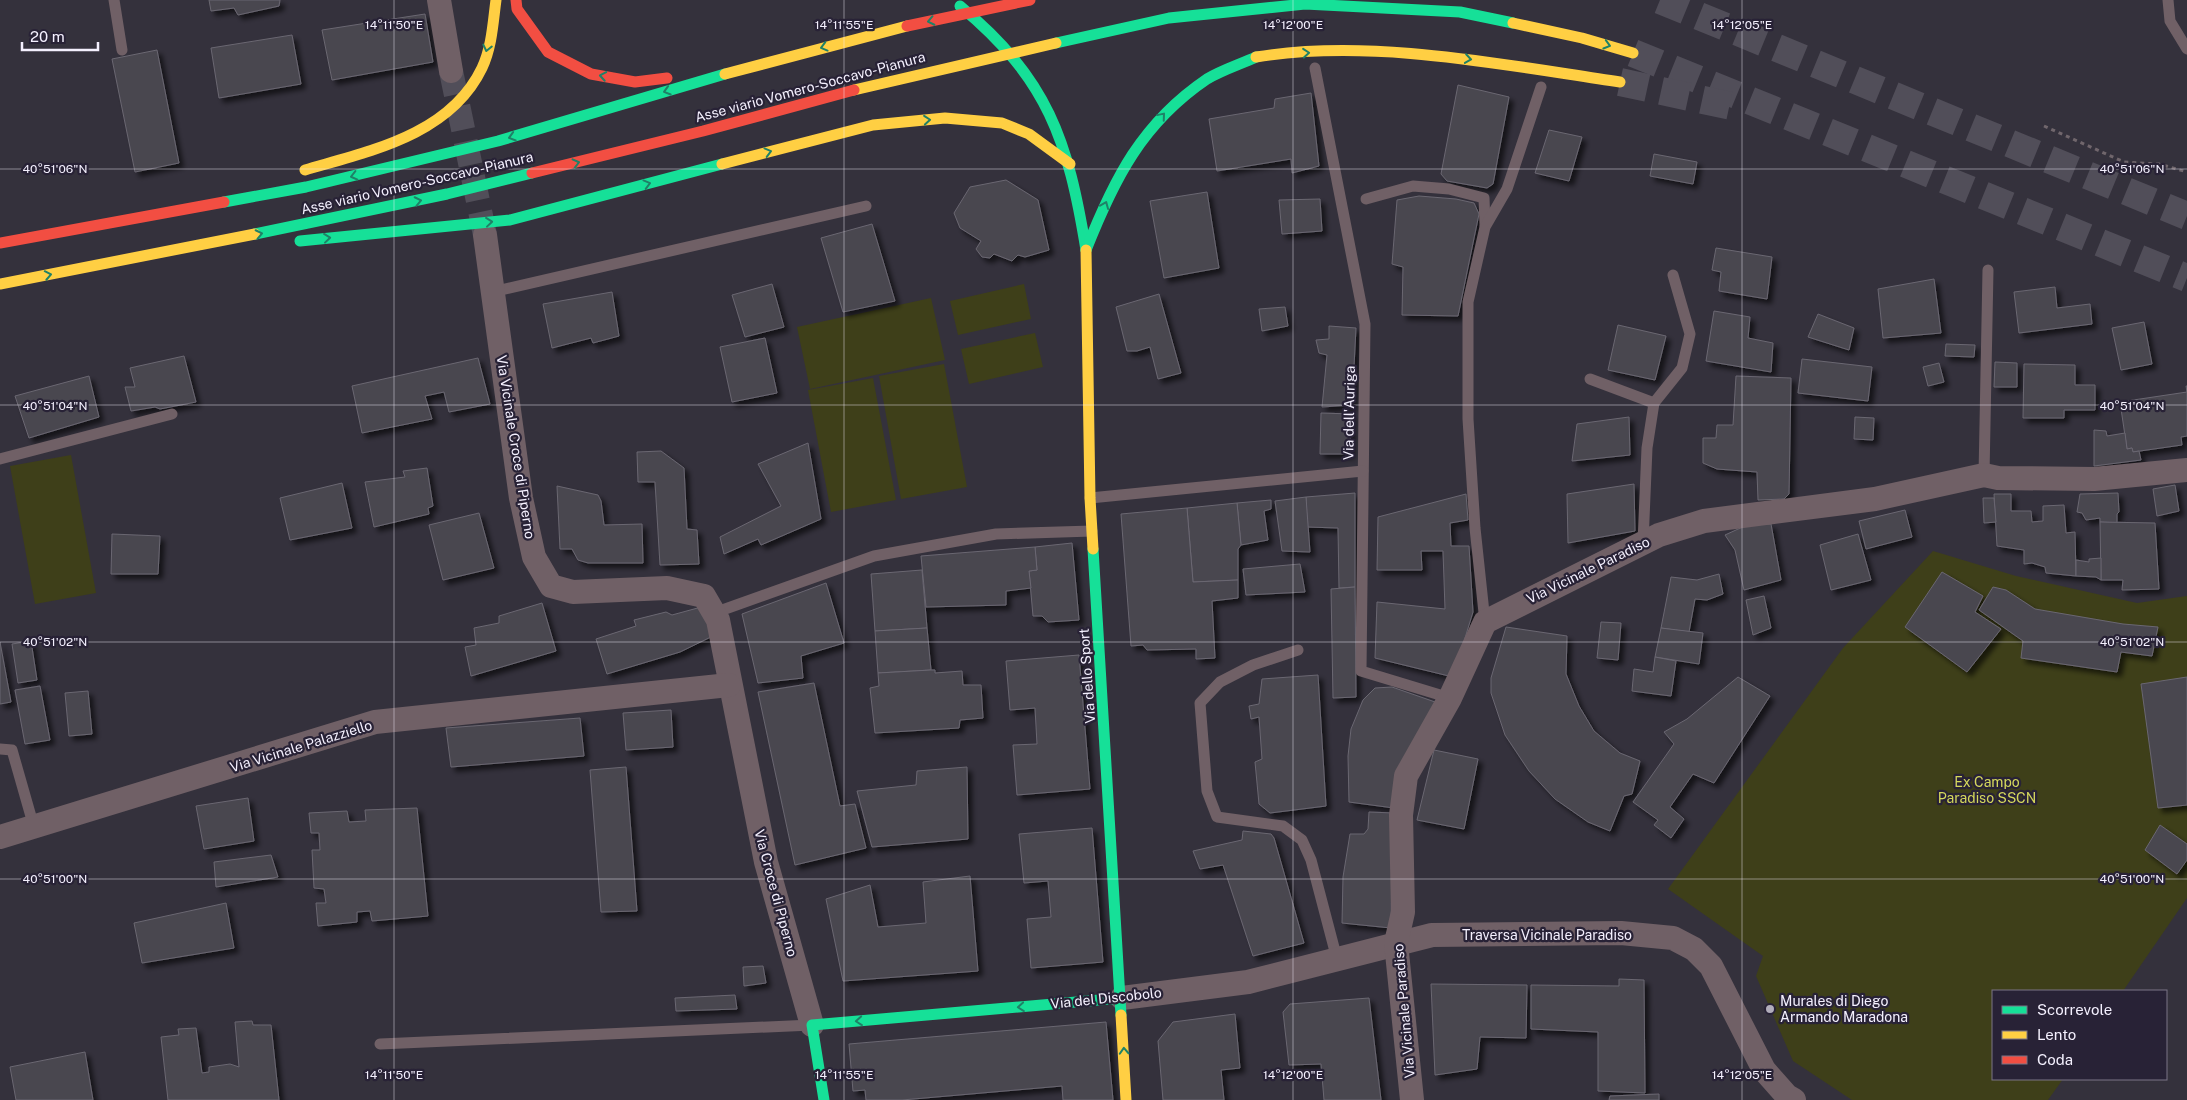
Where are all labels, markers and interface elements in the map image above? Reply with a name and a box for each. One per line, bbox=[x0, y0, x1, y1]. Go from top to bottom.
one-way arrow bbox=[927, 15, 936, 26]
text: 14°11'50"E bbox=[365, 18, 423, 32]
text: 14°11'55"E bbox=[815, 18, 873, 32]
text: 14°12'00"E bbox=[1263, 18, 1323, 32]
text: 14°12'05"E bbox=[1712, 18, 1772, 32]
scale bar bbox=[22, 20, 99, 52]
text: 20 m bbox=[30, 28, 65, 45]
one-way arrow bbox=[1603, 40, 1611, 50]
one-way arrow bbox=[819, 41, 828, 52]
one-way arrow bbox=[482, 43, 492, 52]
one-way arrow bbox=[1303, 47, 1311, 58]
street label: Asse viario Vomero-Soccavo-Pianura bbox=[693, 48, 927, 126]
one-way arrow bbox=[1464, 54, 1473, 64]
one-way arrow bbox=[599, 72, 607, 82]
one-way arrow bbox=[664, 85, 672, 95]
one-way arrow bbox=[1156, 112, 1165, 121]
one-way arrow bbox=[923, 115, 931, 126]
one-way arrow bbox=[508, 131, 516, 141]
street label: Asse viario Vomero-Soccavo-Pianura bbox=[299, 148, 535, 218]
one-way arrow bbox=[764, 148, 772, 158]
one-way arrow bbox=[571, 158, 579, 168]
text: 40°51'06"N bbox=[23, 162, 87, 176]
text: 40°51'06"N bbox=[2100, 162, 2164, 176]
one-way arrow bbox=[349, 170, 358, 181]
one-way arrow bbox=[642, 179, 651, 190]
one-way arrow bbox=[413, 196, 422, 206]
one-way arrow bbox=[1098, 201, 1109, 210]
one-way arrow bbox=[485, 217, 493, 228]
one-way arrow bbox=[254, 229, 263, 240]
one-way arrow bbox=[324, 233, 332, 244]
one-way arrow bbox=[44, 271, 52, 281]
street label: Via Vicinale Croce di Piperno bbox=[494, 354, 538, 540]
street label: Via dell'Auriga bbox=[1340, 366, 1358, 460]
text: 40°51'04"N bbox=[22, 399, 88, 413]
text: 40°51'04"N bbox=[2099, 399, 2165, 413]
street label: Via Vicinale Paradiso bbox=[1524, 533, 1652, 607]
street label: Via dello Sport bbox=[1076, 628, 1098, 724]
text: 40°51'02"N bbox=[23, 635, 87, 649]
text: 40°51'02"N bbox=[2100, 635, 2164, 649]
street label: Via Vicinale Palazziello bbox=[228, 717, 374, 775]
park label: Ex Campo Paradiso SSCN bbox=[1938, 774, 2036, 806]
street label: Via Croce di Piperno bbox=[751, 828, 801, 958]
text: 40°51'00"N bbox=[23, 872, 87, 886]
text: 40°51'00"N bbox=[2100, 872, 2164, 886]
street label: Traversa Vicinale Paradiso bbox=[1462, 927, 1632, 943]
street label: Via Vicinale Paradiso bbox=[1390, 943, 1418, 1079]
street label: Via del Discobolo bbox=[1050, 984, 1162, 1012]
legend bbox=[1992, 990, 2167, 1080]
place label: Murales di Diego Armando Maradona bbox=[1780, 993, 1908, 1025]
one-way arrow bbox=[1017, 1001, 1025, 1012]
text: Scorrevole bbox=[2037, 1001, 2112, 1018]
marker: Murales di Diego Armando Maradona bbox=[1764, 1003, 1776, 1015]
one-way arrow bbox=[855, 1015, 863, 1026]
text: Lento bbox=[2037, 1026, 2076, 1043]
one-way arrow bbox=[1119, 1047, 1130, 1055]
text: Coda bbox=[2037, 1051, 2073, 1068]
text: 14°11'50"E bbox=[365, 1068, 423, 1082]
text: 14°11'55"E bbox=[815, 1068, 873, 1082]
text: 14°12'00"E bbox=[1263, 1068, 1323, 1082]
text: 14°12'05"E bbox=[1712, 1068, 1772, 1082]

